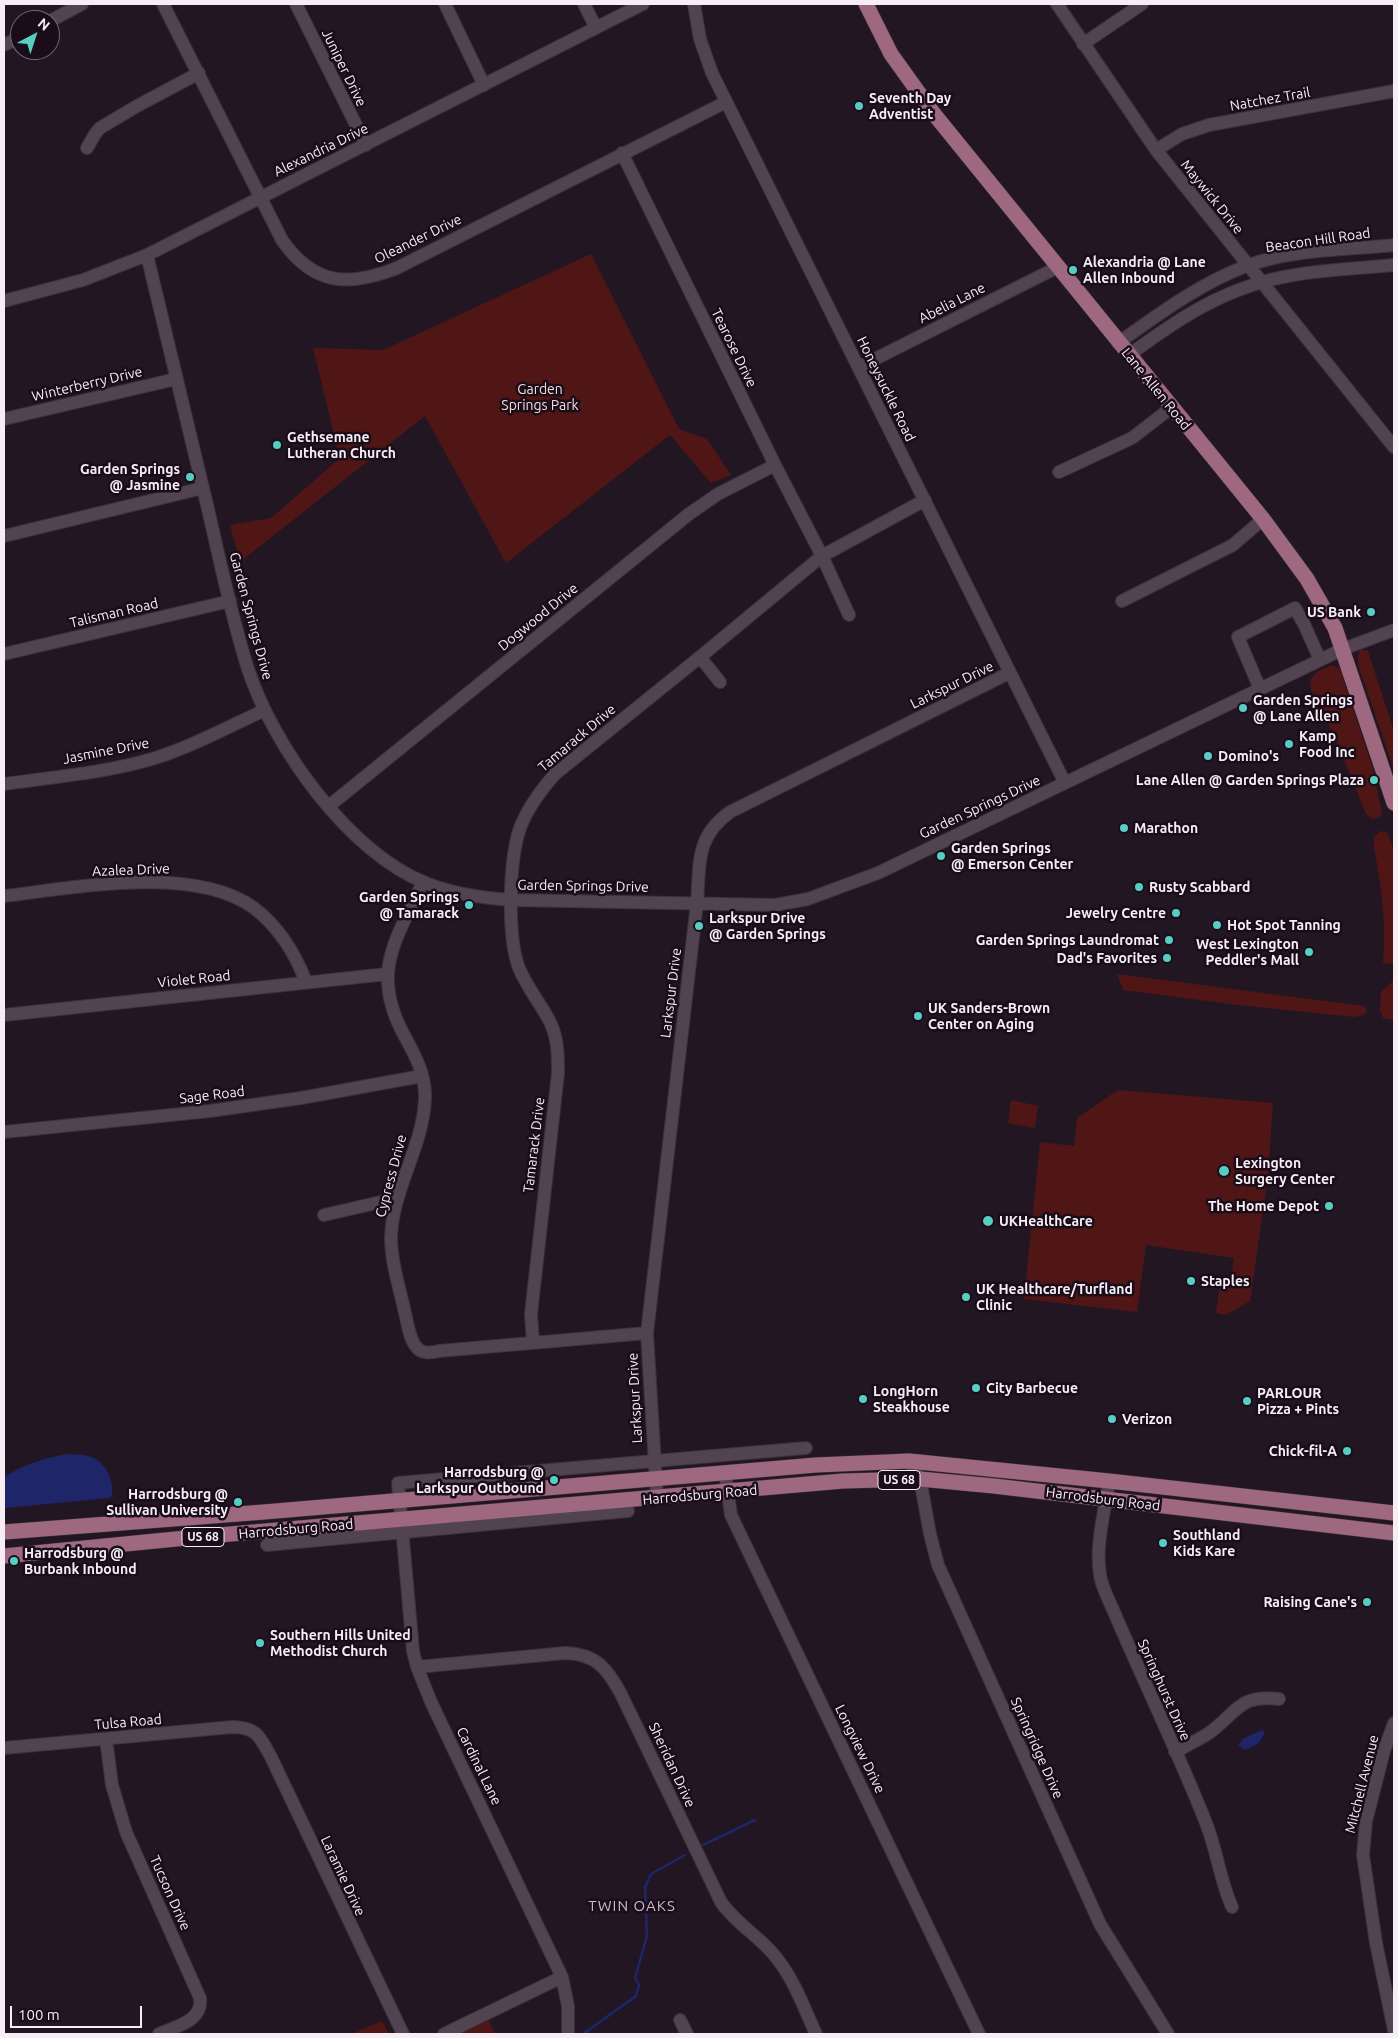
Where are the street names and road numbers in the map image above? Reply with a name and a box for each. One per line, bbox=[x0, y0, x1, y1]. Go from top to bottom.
street label: Juniper Drive bbox=[318, 27, 370, 109]
street label: Natchez Trail bbox=[1228, 84, 1312, 114]
street label: Alexandria Drive bbox=[271, 120, 371, 180]
street label: Maywick Drive bbox=[1177, 157, 1247, 237]
street label: Oleander Drive bbox=[372, 211, 464, 267]
street label: Beacon Hill Road bbox=[1265, 224, 1371, 256]
street label: Abelia Lane bbox=[916, 279, 988, 327]
street label: Tearose Drive bbox=[708, 306, 760, 390]
street label: Honeysuckle Road bbox=[853, 334, 919, 444]
street label: Lane Allen Road bbox=[1118, 345, 1194, 433]
street label: Winterberry Drive bbox=[30, 363, 144, 405]
street label: Garden Springs Drive bbox=[226, 550, 276, 682]
street label: Dogwood Drive bbox=[495, 580, 581, 654]
street label: Talisman Road bbox=[68, 595, 160, 631]
street label: Larkspur Drive bbox=[908, 658, 996, 712]
street label: Tamarack Drive bbox=[535, 701, 619, 775]
street label: Jasmine Drive bbox=[61, 734, 151, 768]
street label: Garden Springs Drive bbox=[917, 772, 1043, 842]
street label: Azalea Drive bbox=[92, 860, 170, 880]
street label: Garden Springs Drive bbox=[517, 876, 649, 896]
street label: Larkspur Drive bbox=[657, 947, 685, 1039]
street label: Violet Road bbox=[157, 967, 231, 991]
street label: Sage Road bbox=[178, 1083, 246, 1107]
street label: Tamarack Drive bbox=[520, 1096, 548, 1194]
street label: Cypress Drive bbox=[372, 1133, 410, 1219]
street label: Larkspur Drive bbox=[624, 1352, 646, 1444]
road number: US 68 bbox=[878, 1470, 920, 1490]
street label: Harrodsburg Road bbox=[642, 1482, 758, 1508]
street label: Harrodsburg Road bbox=[1045, 1484, 1161, 1514]
street label: Harrodsburg Road bbox=[238, 1516, 354, 1542]
road number: US 68 bbox=[182, 1528, 224, 1546]
street label: Springhurst Drive bbox=[1134, 1637, 1194, 1743]
street label: Springridge Drive bbox=[1007, 1695, 1067, 1801]
street label: Longview Drive bbox=[831, 1702, 889, 1796]
street label: Tulsa Road bbox=[93, 1711, 163, 1733]
street label: Sheridan Drive bbox=[645, 1720, 699, 1810]
street label: Cardinal Lane bbox=[453, 1724, 505, 1808]
street label: Mitchell Avenue bbox=[1342, 1733, 1382, 1835]
street label: Laramie Drive bbox=[317, 1833, 369, 1919]
street label: Tucson Drive bbox=[146, 1853, 194, 1933]

